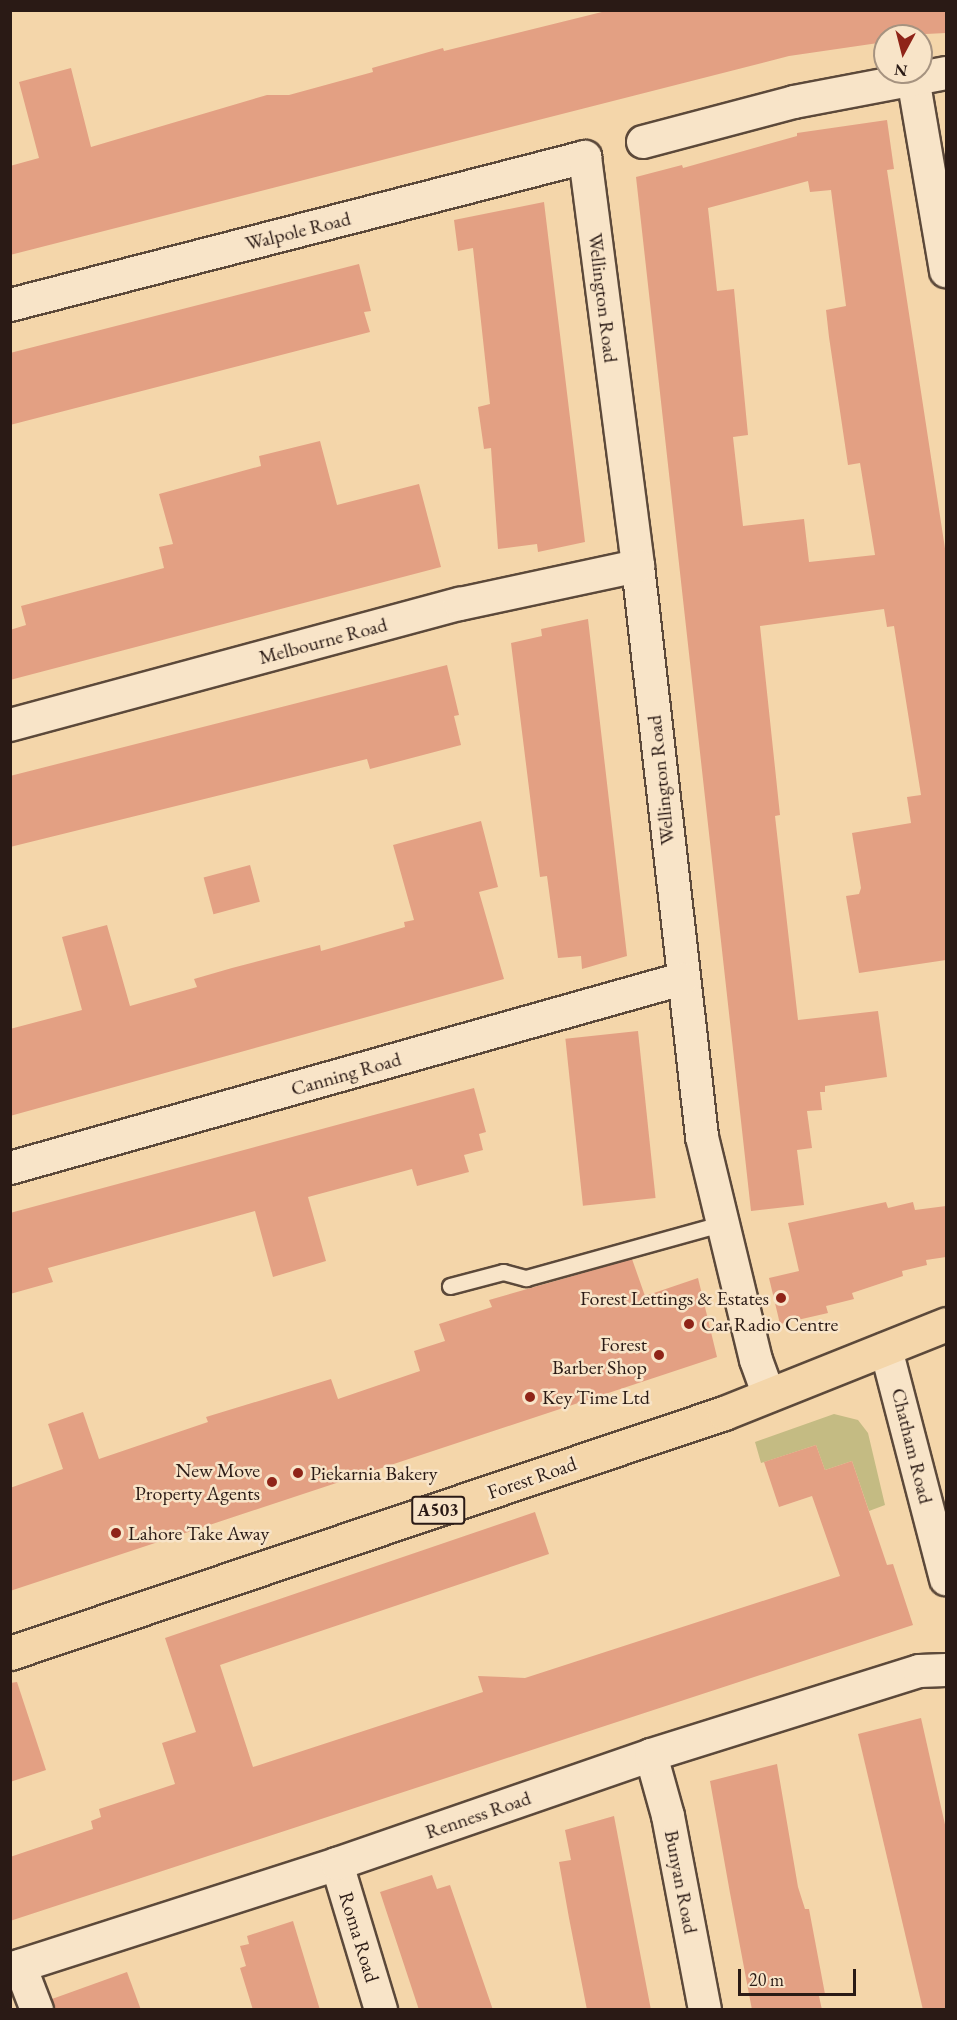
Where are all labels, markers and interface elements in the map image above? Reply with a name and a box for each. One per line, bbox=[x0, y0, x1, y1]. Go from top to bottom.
north arrow bbox=[873, 24, 933, 84]
text: N bbox=[893, 59, 909, 82]
street label: Walpole Road bbox=[243, 206, 353, 256]
street label: Wellington Road bbox=[583, 232, 623, 364]
street label: Melbourne Road bbox=[256, 612, 390, 670]
street label: Wellington Road bbox=[642, 714, 680, 846]
street label: Canning Road bbox=[288, 1047, 404, 1101]
place label: Forest Lettings & Estates bbox=[580, 1286, 769, 1310]
marker: Forest Lettings & Estates bbox=[774, 1291, 788, 1305]
place label: Car Radio Centre bbox=[701, 1312, 838, 1336]
marker: Car Radio Centre bbox=[682, 1317, 696, 1331]
place label: Forest Barber Shop bbox=[552, 1332, 647, 1379]
marker: Forest Barber Shop bbox=[652, 1348, 666, 1362]
place label: Key Time Ltd bbox=[542, 1385, 650, 1409]
street label: Chatham Road bbox=[886, 1386, 938, 1506]
marker: Key Time Ltd bbox=[523, 1390, 537, 1404]
street label: Forest Road bbox=[484, 1452, 580, 1504]
place label: New Move Property Agents bbox=[135, 1458, 260, 1505]
place label: Piekarnia Bakery bbox=[310, 1461, 438, 1485]
marker: Piekarnia Bakery bbox=[291, 1466, 305, 1480]
marker: New Move Property Agents bbox=[265, 1475, 279, 1489]
road number: A503 bbox=[411, 1495, 465, 1525]
place label: Lahore Take Away bbox=[128, 1521, 269, 1545]
marker: Lahore Take Away bbox=[109, 1526, 123, 1540]
street label: Renness Road bbox=[422, 1786, 534, 1844]
street label: Bunyan Road bbox=[659, 1828, 703, 1936]
street label: Roma Road bbox=[334, 1889, 384, 1985]
scale bar bbox=[741, 1957, 860, 1995]
text: 20 m bbox=[749, 1968, 784, 1991]

